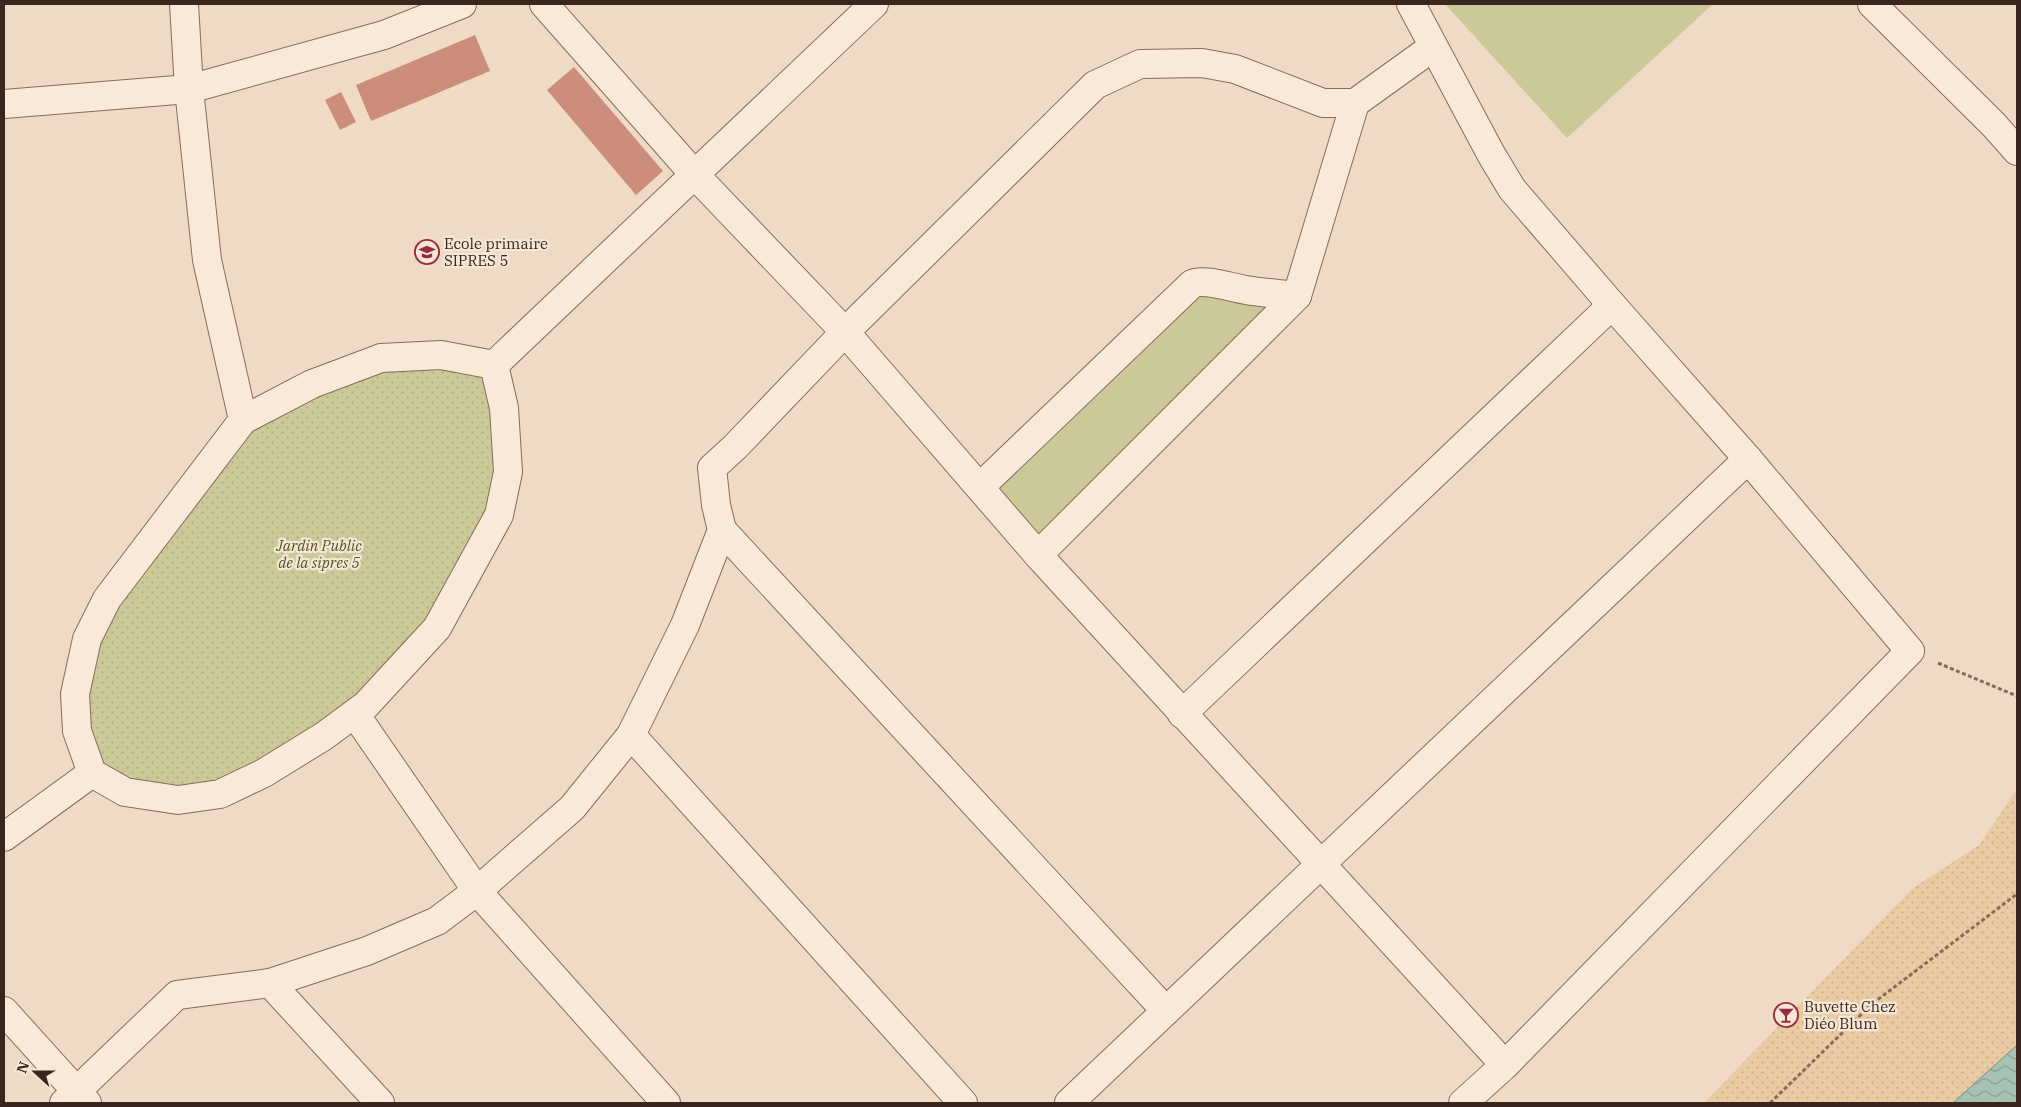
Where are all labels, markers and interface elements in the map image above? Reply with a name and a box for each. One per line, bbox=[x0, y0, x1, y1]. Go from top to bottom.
place label: Ecole primaire SIPRES 5 bbox=[444, 234, 548, 270]
school or university icon: Ecole primaire SIPRES 5 bbox=[414, 239, 440, 265]
park label: Jardin Public de la sipres 5 bbox=[275, 536, 362, 572]
place label: Buvette Chez Diéo Blum bbox=[1804, 997, 1896, 1033]
bar icon: Buvette Chez Diéo Blum bbox=[1773, 1002, 1799, 1028]
north arrow bbox=[10, 1047, 60, 1097]
text: N bbox=[12, 1059, 33, 1076]

